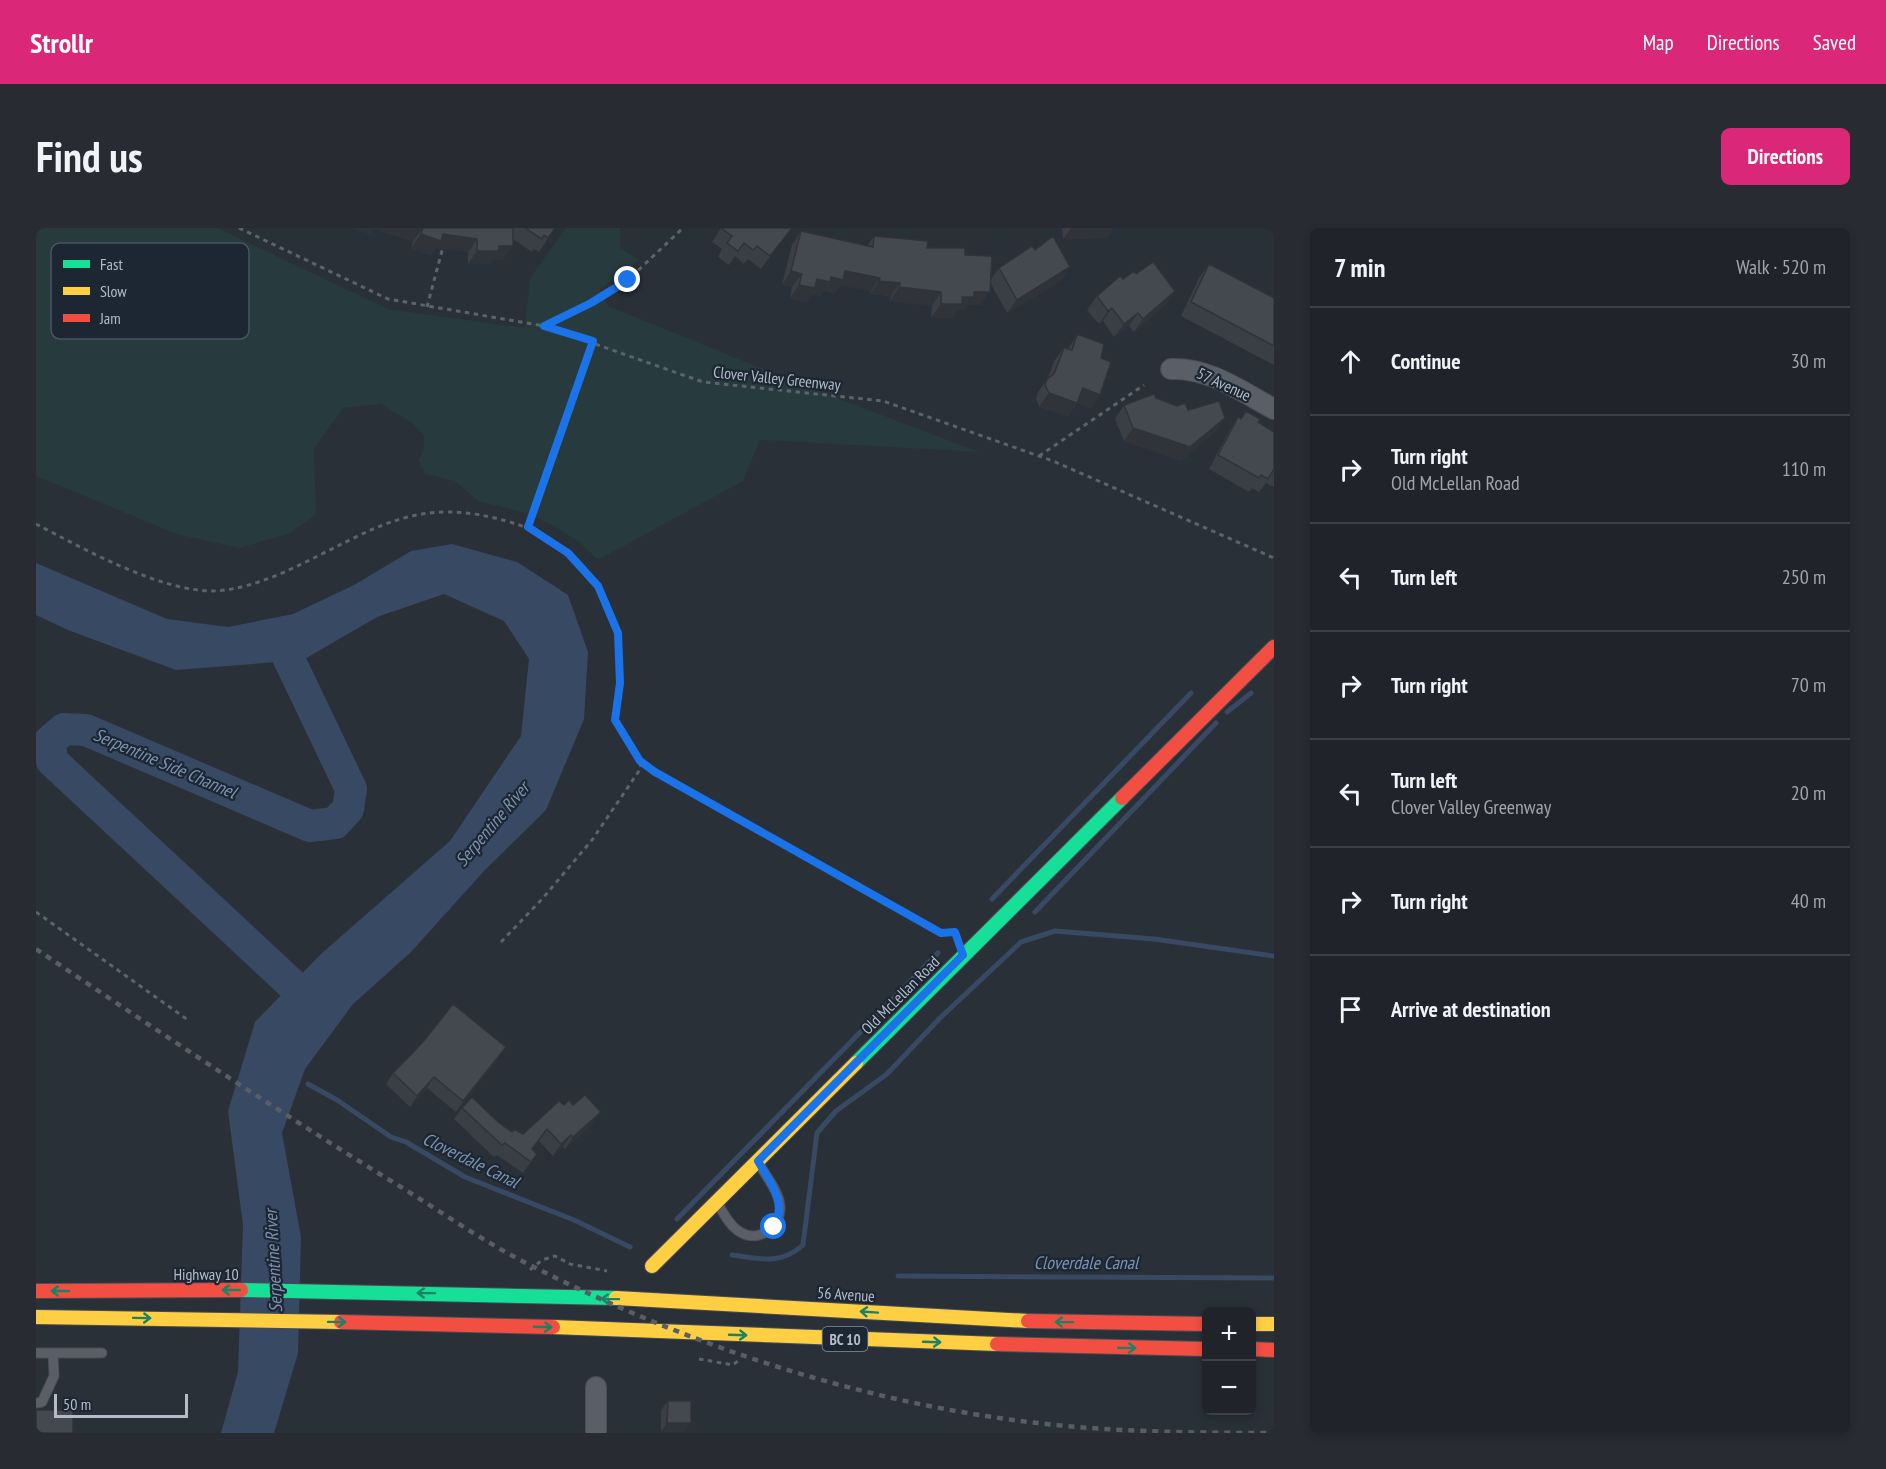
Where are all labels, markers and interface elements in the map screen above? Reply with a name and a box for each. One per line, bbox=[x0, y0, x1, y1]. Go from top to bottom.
text: Strollr bbox=[30, 24, 93, 61]
text: Map bbox=[1643, 29, 1674, 56]
text: Directions bbox=[1707, 29, 1780, 56]
text: Saved bbox=[1813, 29, 1856, 56]
button: Directions bbox=[1721, 128, 1850, 185]
text: Find us bbox=[36, 129, 143, 184]
legend bbox=[51, 243, 249, 339]
text: 7 min bbox=[1334, 251, 1385, 284]
text: Fast bbox=[100, 254, 123, 274]
text: Walk · 520 m bbox=[1736, 254, 1826, 280]
route end bbox=[614, 266, 640, 292]
text: Slow bbox=[100, 281, 127, 301]
text: Jam bbox=[99, 308, 121, 328]
icon: ahead bbox=[1334, 345, 1367, 378]
text: Continue bbox=[1391, 347, 1461, 375]
text: 30 m bbox=[1791, 348, 1826, 374]
street label: Clover Valley Greenway bbox=[712, 361, 842, 395]
street label: 57 Avenue bbox=[1194, 363, 1254, 405]
text: Turn right bbox=[1391, 442, 1468, 470]
icon: right bbox=[1334, 453, 1367, 486]
text: 110 m bbox=[1782, 456, 1826, 482]
text: Old McLellan Road bbox=[1391, 470, 1520, 496]
icon: left bbox=[1334, 561, 1367, 594]
text: Turn left bbox=[1391, 563, 1457, 591]
text: 250 m bbox=[1782, 564, 1826, 590]
icon: right bbox=[1334, 669, 1367, 702]
text: Turn right bbox=[1391, 671, 1468, 699]
text: 70 m bbox=[1791, 672, 1826, 698]
water label: Serpentine Side Channel bbox=[90, 723, 241, 804]
text: Turn left bbox=[1391, 766, 1457, 794]
water label: Serpentine River bbox=[450, 775, 536, 871]
icon: left bbox=[1334, 777, 1367, 810]
text: 20 m bbox=[1791, 780, 1826, 806]
text: Clover Valley Greenway bbox=[1391, 794, 1551, 820]
icon: right bbox=[1334, 885, 1367, 918]
text: Turn right bbox=[1391, 887, 1468, 915]
text: 40 m bbox=[1791, 888, 1826, 914]
street label: Old McLellan Road bbox=[857, 952, 943, 1038]
icon: arrive bbox=[1334, 993, 1367, 1026]
text: Arrive at destination bbox=[1391, 995, 1551, 1023]
water label: Cloverdale Canal bbox=[419, 1127, 525, 1194]
water label: Serpentine River bbox=[259, 1206, 287, 1313]
route start bbox=[760, 1213, 786, 1239]
water label: Cloverdale Canal bbox=[1034, 1251, 1140, 1274]
street label: Highway 10 bbox=[173, 1264, 239, 1284]
street label: 56 Avenue bbox=[816, 1282, 876, 1306]
one-way arrow bbox=[222, 1284, 242, 1296]
one-way arrow bbox=[50, 1285, 70, 1297]
one-way arrow bbox=[417, 1287, 437, 1298]
one-way arrow bbox=[601, 1293, 621, 1305]
one-way arrow bbox=[860, 1306, 880, 1317]
map controls bbox=[1202, 1307, 1256, 1415]
button: + bbox=[1202, 1307, 1256, 1361]
one-way arrow bbox=[132, 1313, 152, 1324]
one-way arrow bbox=[327, 1316, 347, 1327]
one-way arrow bbox=[1055, 1316, 1075, 1328]
one-way arrow bbox=[532, 1321, 552, 1332]
road number: BC 10 bbox=[822, 1327, 868, 1351]
one-way arrow bbox=[727, 1330, 747, 1341]
one-way arrow bbox=[922, 1337, 942, 1348]
one-way arrow bbox=[1117, 1342, 1137, 1354]
button: − bbox=[1202, 1361, 1256, 1415]
scale bar bbox=[54, 1391, 188, 1418]
text: 50 m bbox=[63, 1394, 91, 1414]

